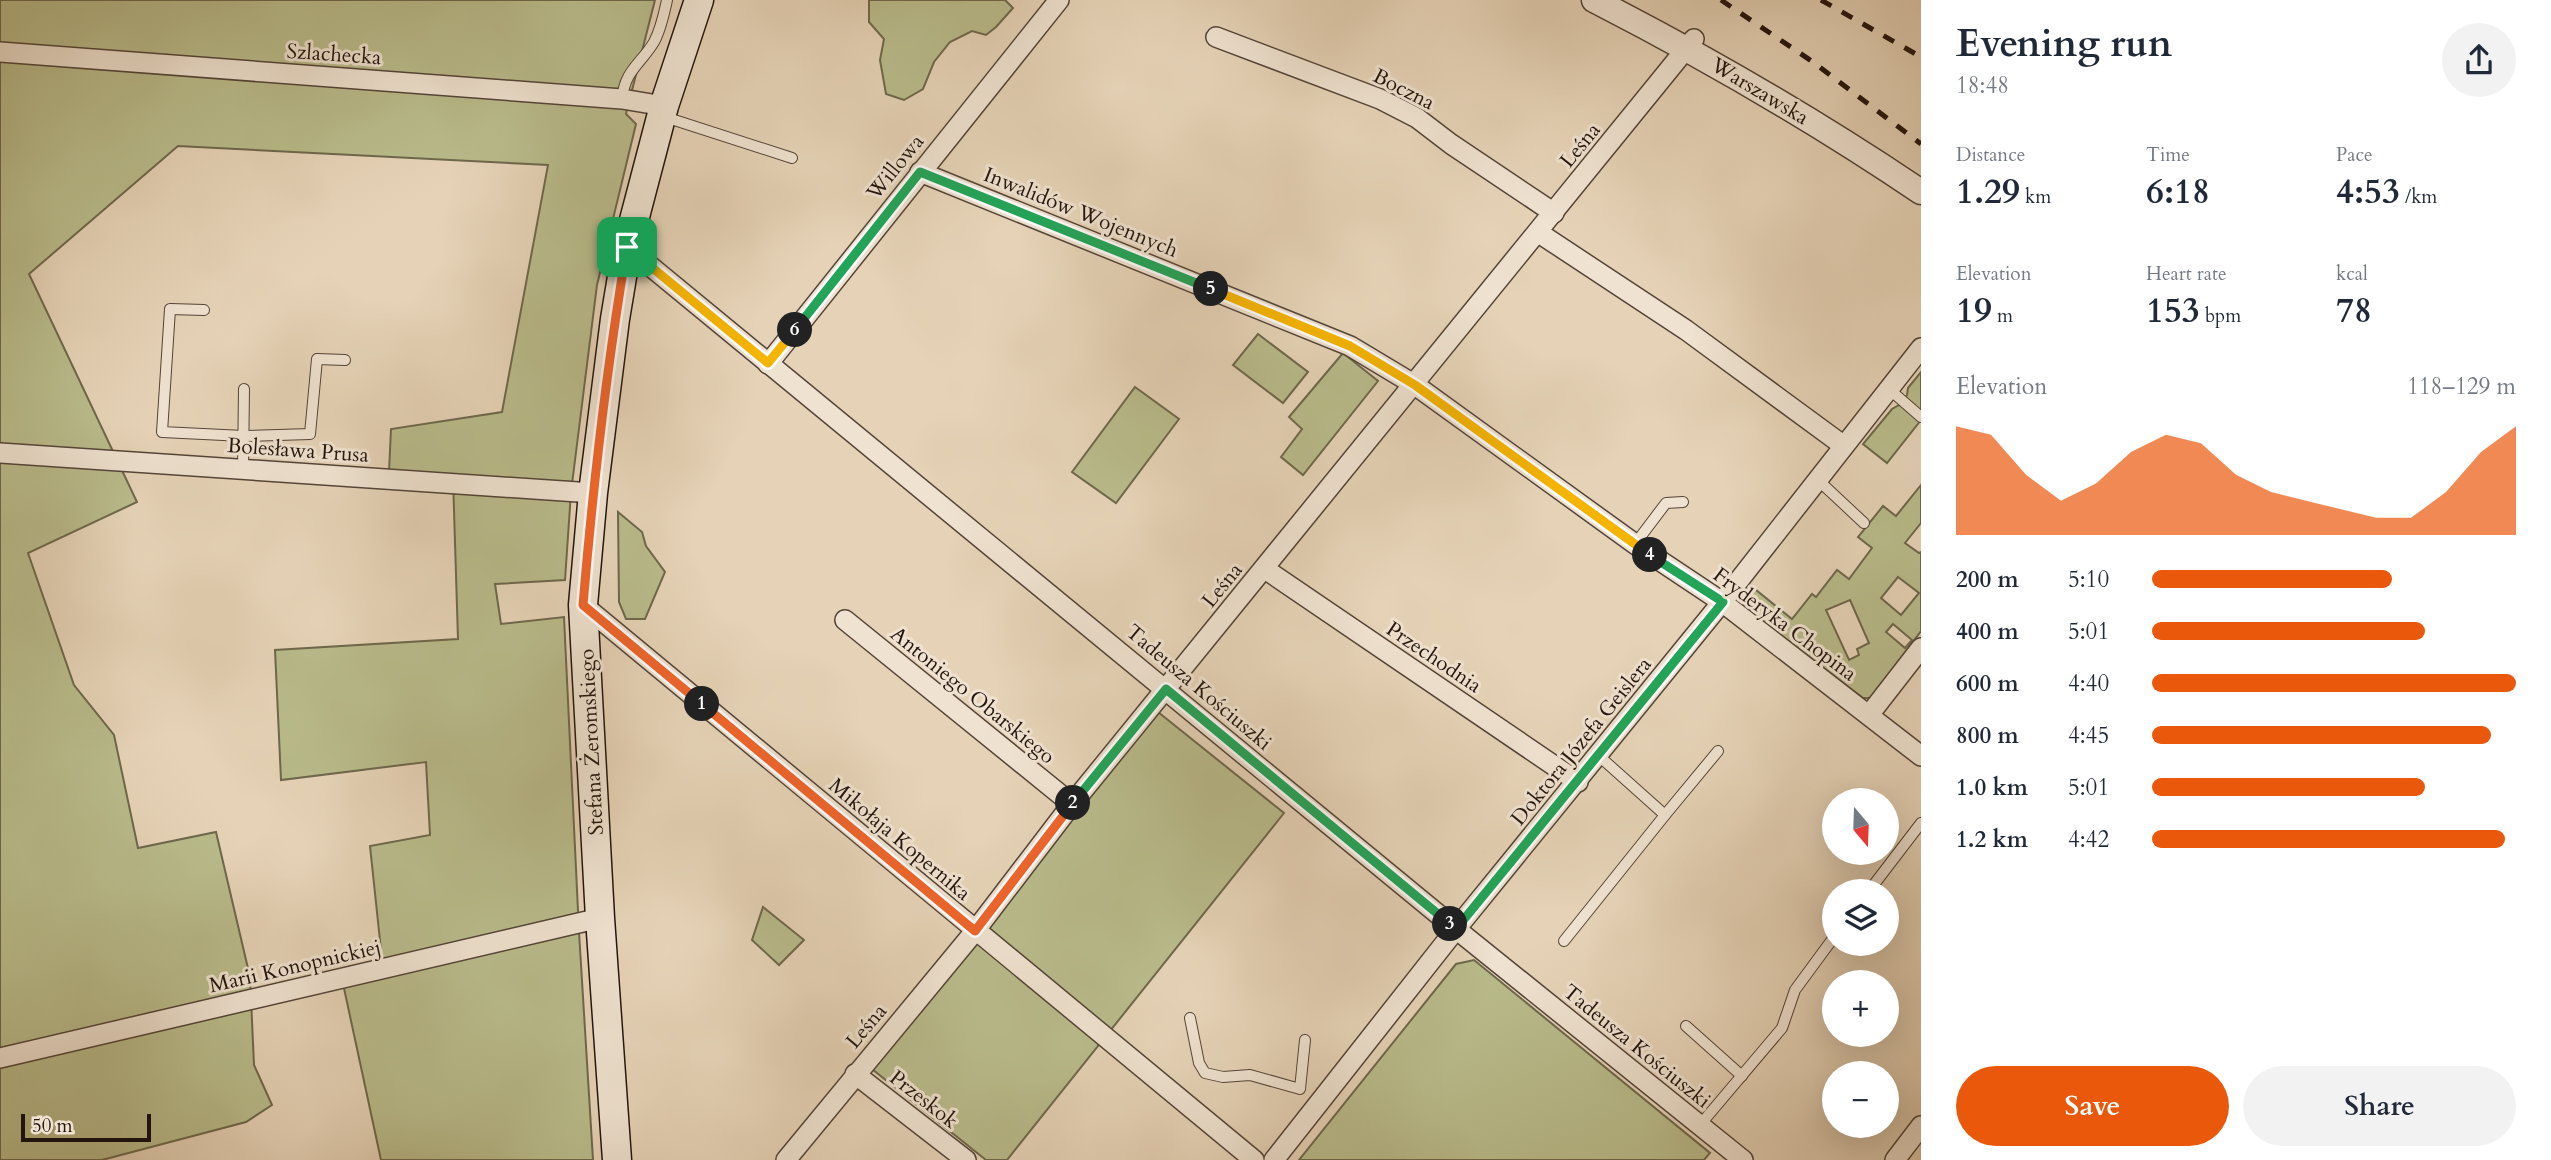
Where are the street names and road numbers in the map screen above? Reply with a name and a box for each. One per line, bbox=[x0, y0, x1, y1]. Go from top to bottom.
street label: Szlachecka bbox=[286, 37, 382, 72]
street label: Warszawska bbox=[1704, 50, 1814, 132]
street label: Boczna bbox=[1368, 62, 1440, 117]
street label: Leśna bbox=[1553, 117, 1607, 174]
street label: Willowa bbox=[859, 128, 931, 207]
street label: Inwalidów Wojennych bbox=[979, 160, 1183, 265]
street label: Bolesława Prusa bbox=[226, 431, 370, 470]
street label: Leśna bbox=[1195, 557, 1249, 614]
street label: Fryderyka Chopina bbox=[1707, 561, 1863, 688]
street label: Przechodnia bbox=[1380, 615, 1487, 700]
street label: Tadeusza Kościuszki bbox=[1119, 618, 1278, 757]
street label: Antoniego Obarskiego bbox=[884, 620, 1061, 771]
street label: Stefana Żeromskiego bbox=[572, 648, 611, 836]
street label: Doktora Józefa Geislera bbox=[1504, 651, 1658, 832]
street label: Mikołaja Kopernika bbox=[822, 771, 977, 907]
street label: Marii Konopnickiej bbox=[206, 933, 384, 1000]
street label: Tadeusza Kościuszki bbox=[1557, 978, 1717, 1115]
street label: Leśna bbox=[839, 998, 894, 1055]
street label: Przeskok bbox=[883, 1063, 965, 1136]

